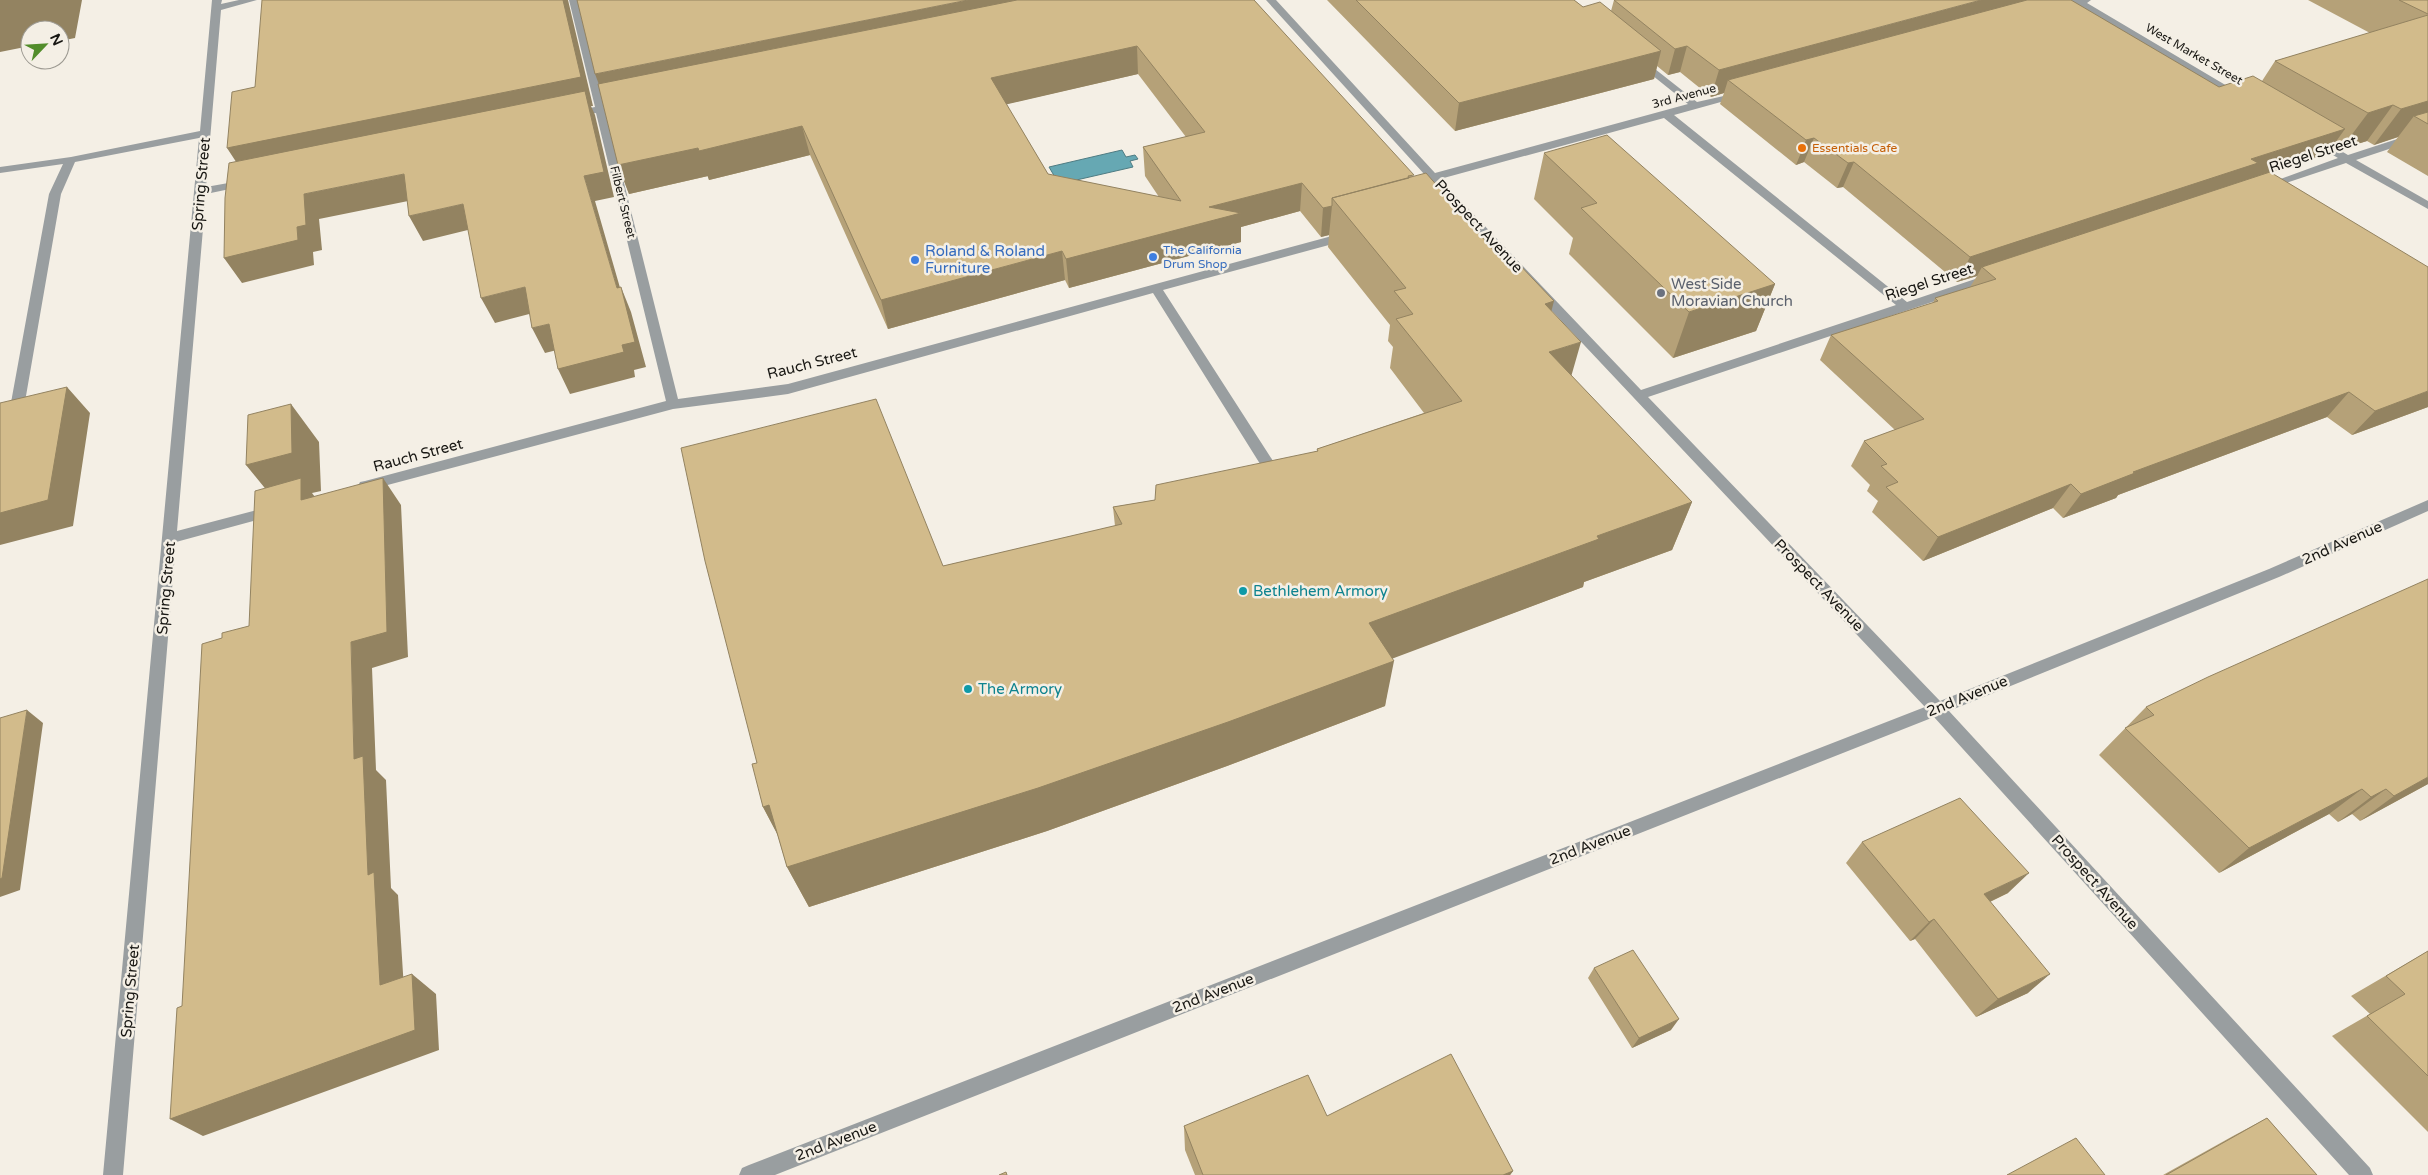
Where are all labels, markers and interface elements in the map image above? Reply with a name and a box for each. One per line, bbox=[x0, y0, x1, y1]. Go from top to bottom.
north arrow bbox=[20, 20, 70, 70]
street label: West Market Street bbox=[2143, 20, 2245, 88]
text: N bbox=[46, 31, 66, 48]
street label: 3rd Avenue bbox=[1651, 81, 1718, 111]
street label: Riegel Street bbox=[2267, 131, 2359, 177]
street label: Spring Street bbox=[188, 136, 214, 231]
place label: Essentials Cafe bbox=[1812, 141, 1897, 155]
marker: Essentials Cafe bbox=[1796, 142, 1808, 154]
street label: Filbert Street bbox=[607, 164, 639, 240]
street label: Prospect Avenue bbox=[1431, 176, 1527, 276]
place label: Roland & Roland Furniture bbox=[925, 242, 1045, 277]
place label: The California Drum Shop bbox=[1163, 243, 1242, 271]
marker: The California Drum Shop bbox=[1147, 251, 1159, 263]
marker: Roland & Roland Furniture bbox=[909, 254, 921, 266]
street label: Riegel Street bbox=[1883, 259, 1975, 305]
place label: West Side Moravian Church bbox=[1671, 275, 1793, 310]
marker: West Side Moravian Church bbox=[1655, 287, 1667, 299]
street label: Rauch Street bbox=[765, 343, 859, 383]
street label: Rauch Street bbox=[371, 434, 465, 476]
street label: 2nd Avenue bbox=[2299, 517, 2385, 569]
street label: Prospect Avenue bbox=[1770, 535, 1868, 635]
street label: Spring Street bbox=[153, 540, 179, 635]
place label: Bethlehem Armory bbox=[1253, 582, 1388, 600]
marker: Bethlehem Armory bbox=[1237, 585, 1249, 597]
street label: 2nd Avenue bbox=[1924, 672, 2010, 720]
place label: The Armory bbox=[978, 680, 1062, 698]
marker: The Armory bbox=[962, 683, 974, 695]
street label: 2nd Avenue bbox=[1547, 821, 1633, 869]
street label: Prospect Avenue bbox=[2048, 831, 2142, 933]
street label: Spring Street bbox=[117, 943, 143, 1038]
street label: 2nd Avenue bbox=[1170, 969, 1256, 1017]
street label: 2nd Avenue bbox=[793, 1117, 879, 1165]

